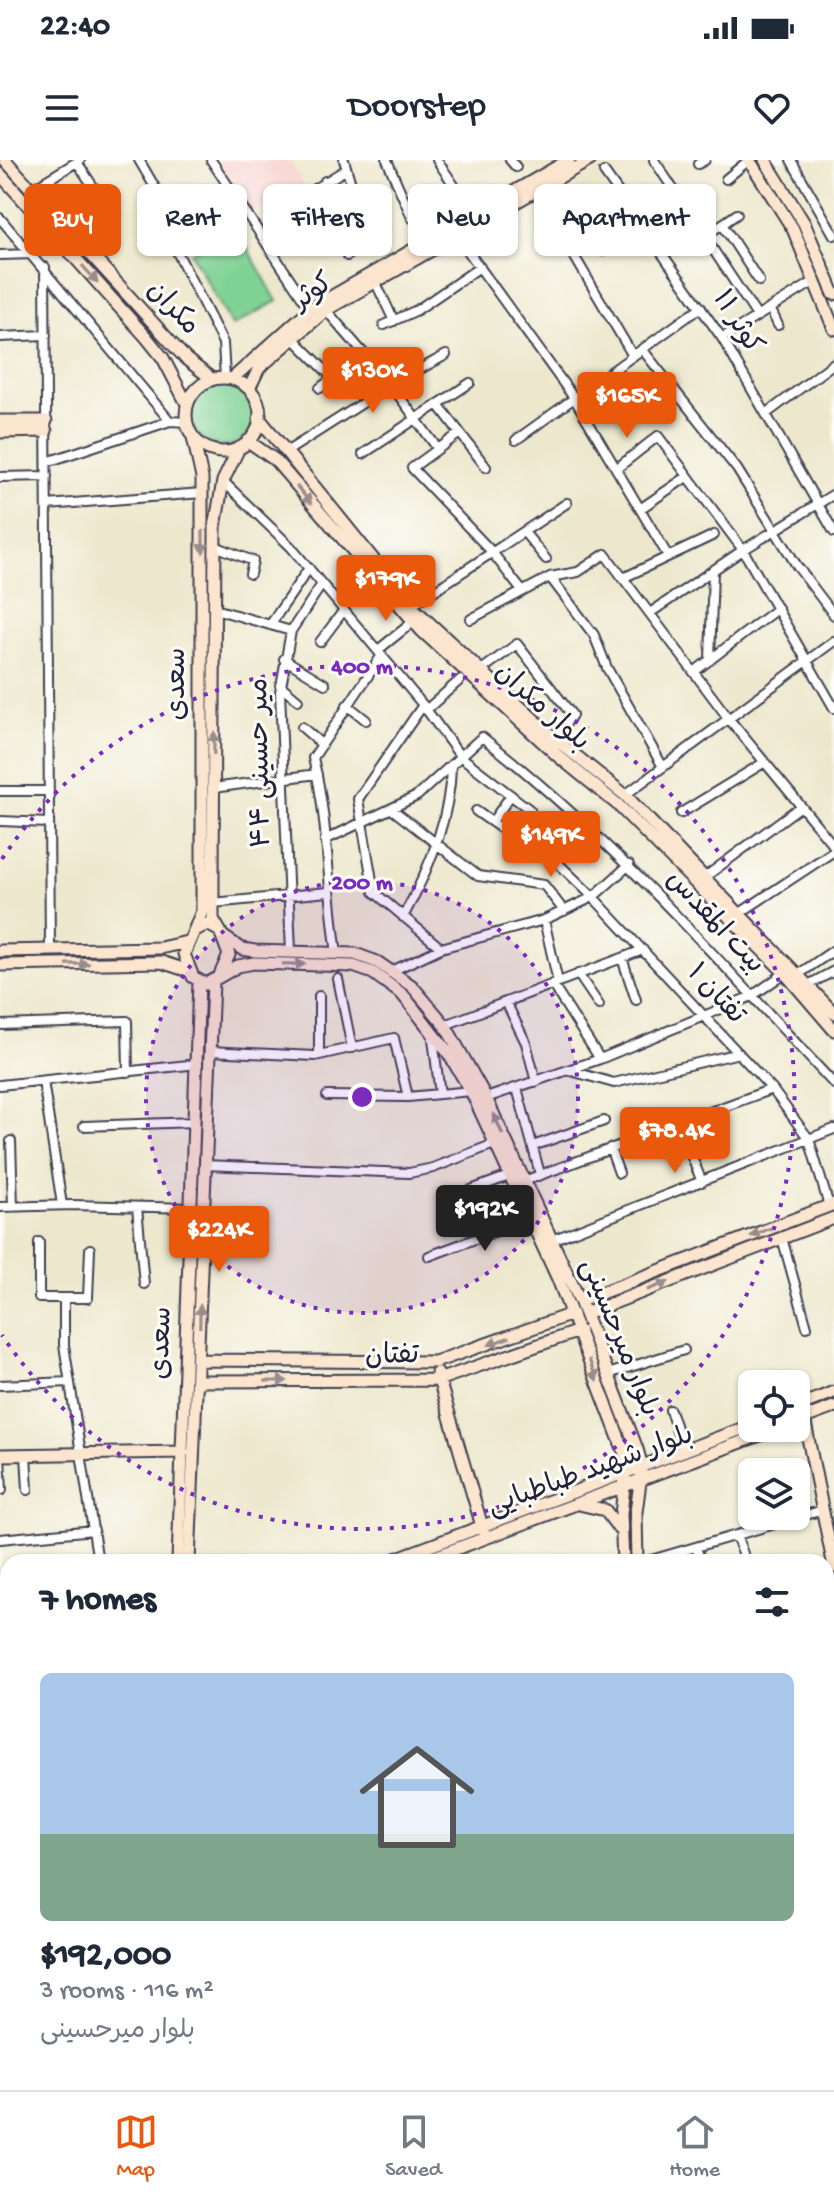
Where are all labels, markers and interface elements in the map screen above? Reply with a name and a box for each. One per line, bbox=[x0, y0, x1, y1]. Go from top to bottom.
text: 22:40 bbox=[40, 11, 110, 46]
icon: menu bbox=[40, 86, 84, 130]
icon: heart bbox=[750, 86, 794, 130]
text: Doorstep bbox=[348, 87, 486, 130]
chip: Buy bbox=[24, 184, 121, 256]
chip: Rent bbox=[137, 184, 247, 256]
chip: Filters bbox=[263, 184, 392, 256]
chip: New bbox=[408, 184, 518, 256]
chip: Apartment bbox=[534, 184, 716, 256]
one-way arrow bbox=[80, 264, 98, 283]
street label: کوثر bbox=[285, 267, 341, 320]
street label: مکران bbox=[138, 275, 206, 343]
street label: کوثر ۱۱ bbox=[704, 285, 768, 361]
pin: $130K bbox=[317, 347, 429, 415]
text: $130K bbox=[341, 357, 405, 388]
pin: $165K bbox=[571, 372, 683, 440]
text: $165K bbox=[595, 382, 659, 413]
one-way arrow bbox=[295, 485, 312, 505]
one-way arrow bbox=[197, 530, 209, 555]
pin: $179K bbox=[330, 555, 442, 623]
text: $179K bbox=[354, 565, 418, 596]
street label: سعدی bbox=[162, 648, 195, 720]
text: 400 m bbox=[330, 654, 393, 683]
street label: بلوار مکران bbox=[487, 657, 595, 759]
street label: میر حسینی ۴۴ bbox=[244, 678, 280, 848]
one-way arrow bbox=[207, 730, 220, 755]
pin: $149K bbox=[495, 811, 607, 879]
text: $149K bbox=[520, 821, 582, 852]
street label: بیت المقدس bbox=[658, 864, 770, 982]
text: 200 m bbox=[331, 870, 393, 899]
one-way arrow bbox=[66, 957, 91, 970]
one-way arrow bbox=[282, 958, 307, 970]
street label: تفتان ۱ bbox=[679, 958, 752, 1033]
centre of rings bbox=[348, 1083, 376, 1111]
pin: $78.4K bbox=[610, 1107, 740, 1175]
one-way arrow bbox=[491, 1113, 505, 1136]
text: $78.4K bbox=[638, 1117, 712, 1148]
pin: $192K bbox=[429, 1185, 541, 1253]
text: $192K bbox=[454, 1195, 516, 1226]
pin: $224K bbox=[163, 1206, 275, 1274]
text: $224K bbox=[187, 1216, 251, 1247]
one-way arrow bbox=[749, 1226, 773, 1239]
street label: بلوار میرحسینی bbox=[571, 1254, 665, 1422]
one-way arrow bbox=[646, 1279, 670, 1292]
one-way arrow bbox=[194, 1303, 206, 1328]
street label: سعدی bbox=[145, 1306, 181, 1380]
one-way arrow bbox=[487, 1335, 511, 1348]
street label: تفتان bbox=[365, 1340, 420, 1374]
one-way arrow bbox=[587, 1358, 600, 1382]
map controls bbox=[738, 1370, 810, 1530]
button: locate bbox=[738, 1370, 810, 1442]
one-way arrow bbox=[264, 1375, 289, 1387]
street label: بلوار شهید طباطبایی bbox=[484, 1419, 698, 1525]
button: layers bbox=[738, 1458, 810, 1530]
icon: filters bbox=[750, 1580, 794, 1624]
text: 7 homes bbox=[40, 1582, 156, 1622]
icon: home bbox=[345, 1725, 489, 1869]
text: $192,000 bbox=[40, 1937, 171, 1977]
text: 3 rooms · 116 m² bbox=[40, 1977, 213, 2008]
text: بلوار میرحسینی bbox=[40, 2017, 195, 2048]
tab: Map bbox=[114, 2110, 158, 2184]
tab: Saved bbox=[385, 2110, 442, 2184]
tab: Home bbox=[669, 2110, 720, 2184]

